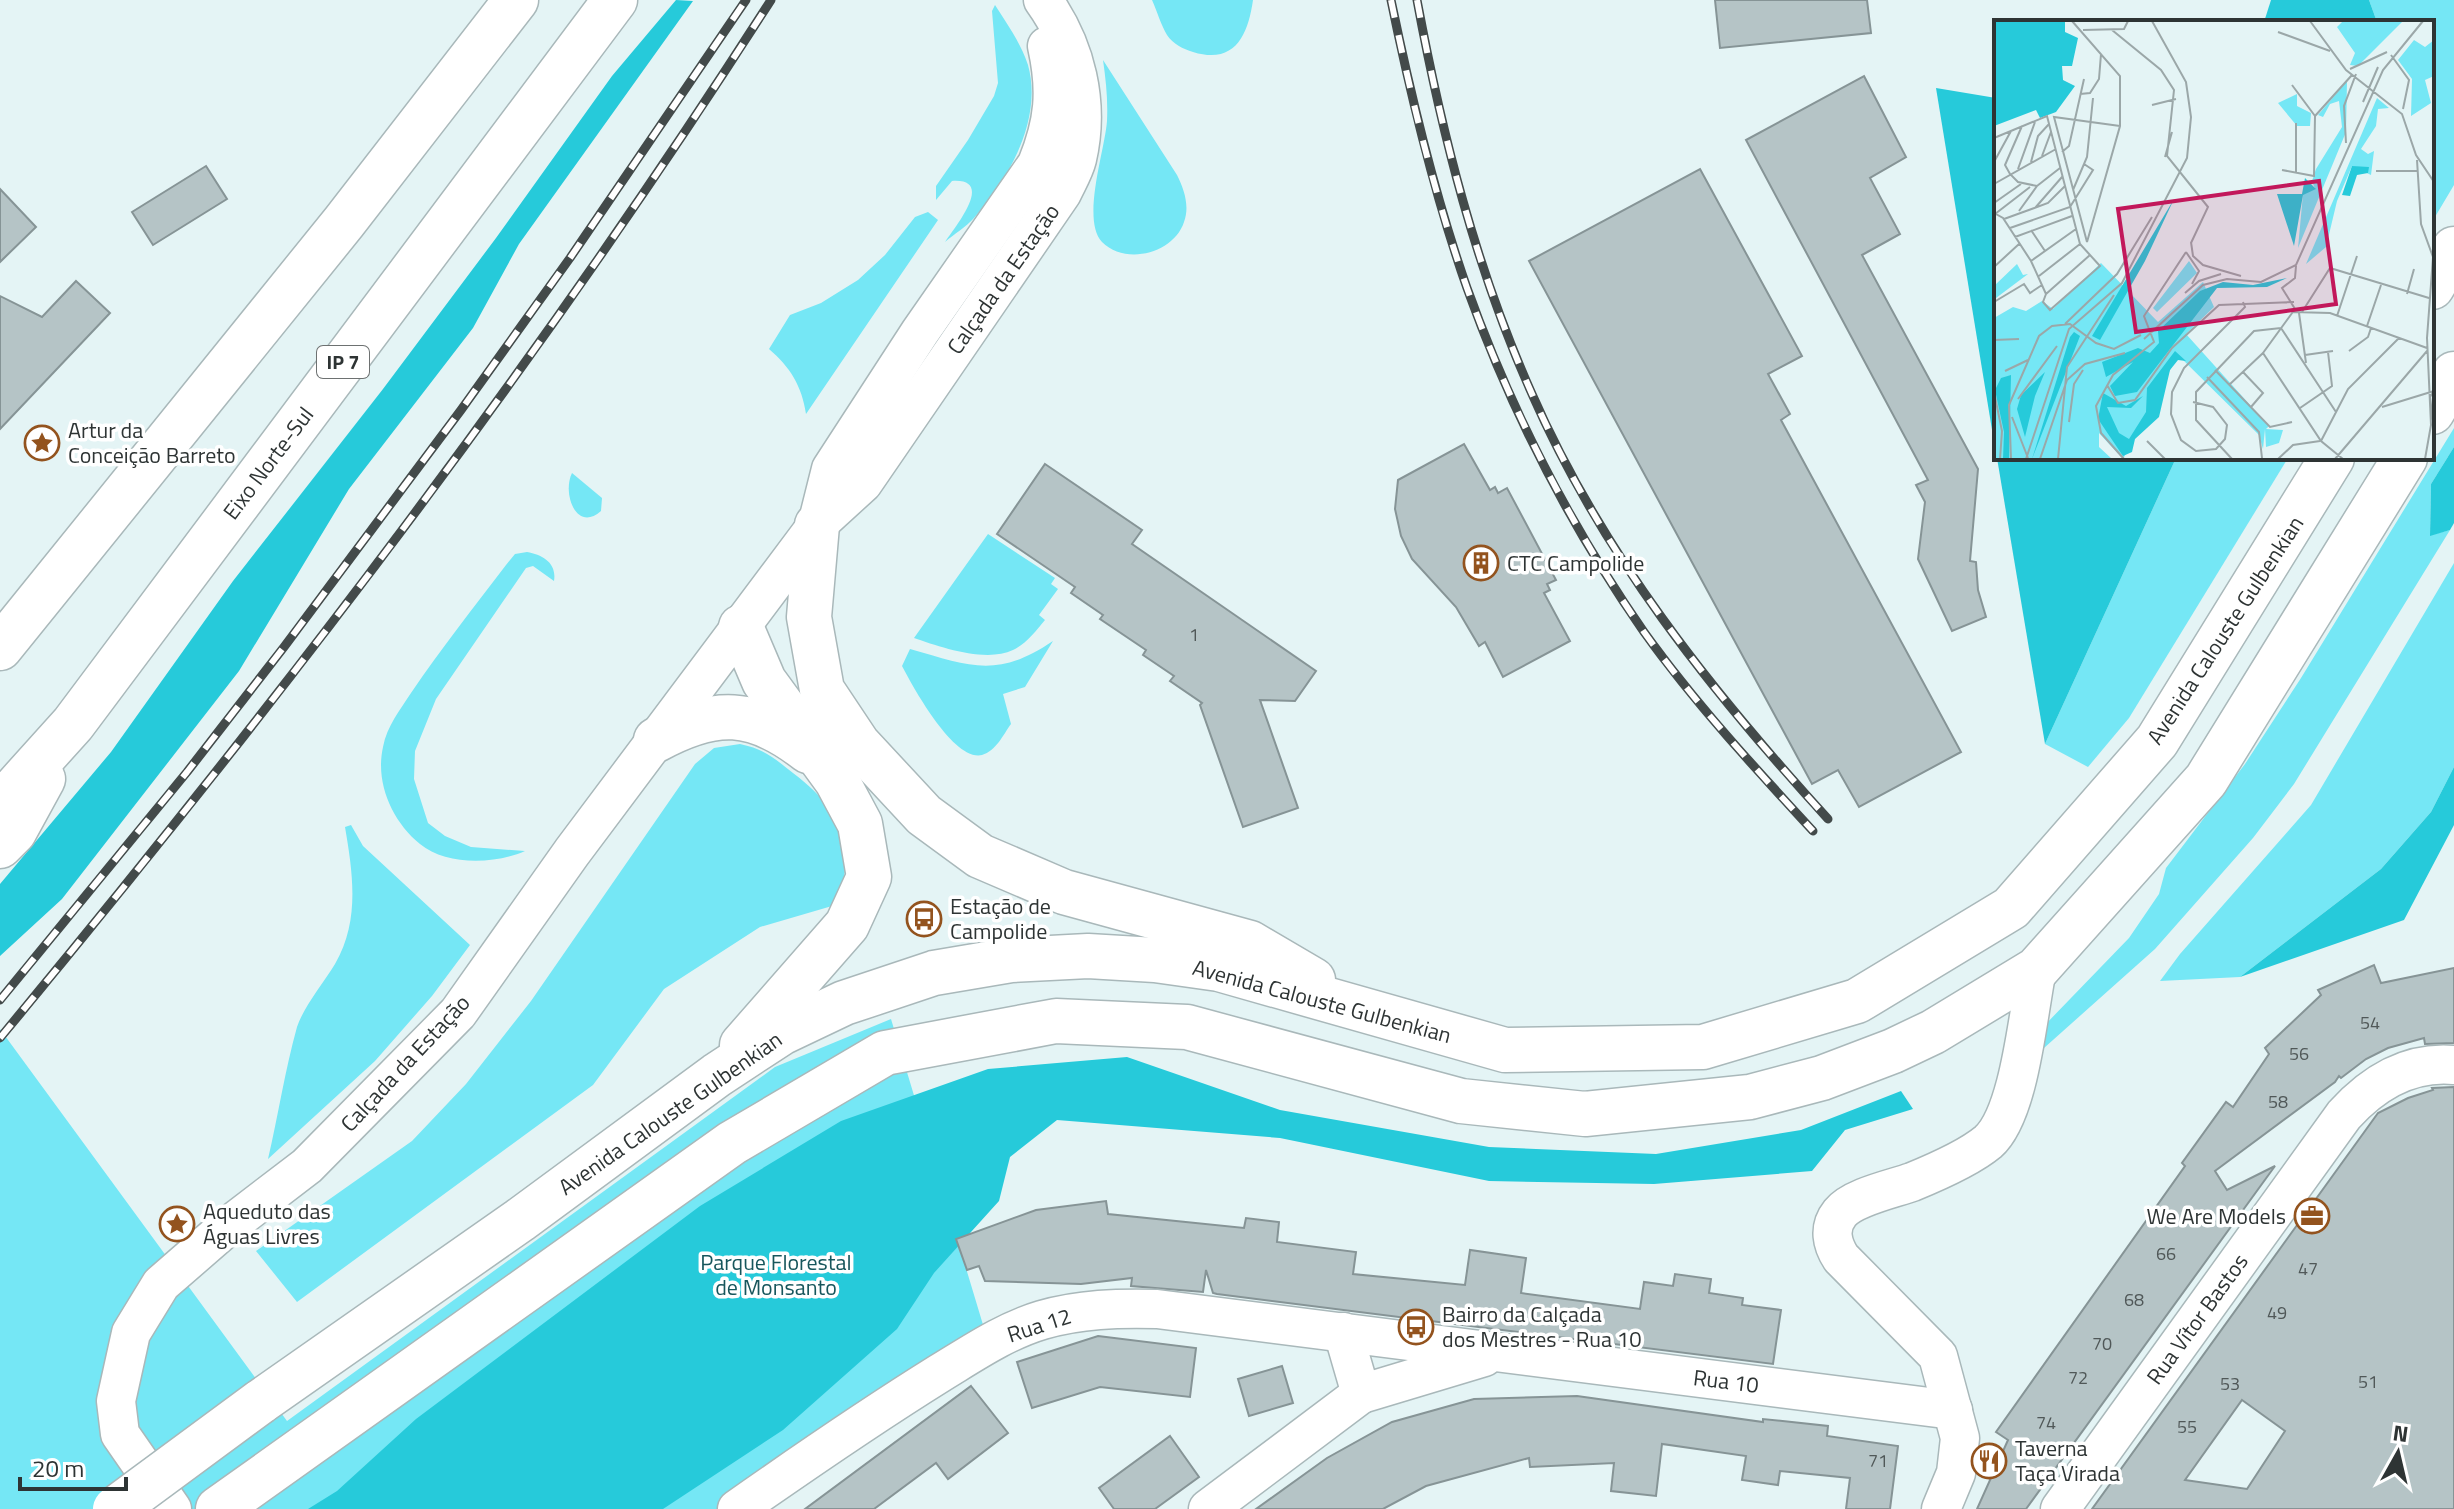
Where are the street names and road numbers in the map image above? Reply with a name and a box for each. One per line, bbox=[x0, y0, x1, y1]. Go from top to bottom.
street label: Calçada da Estação bbox=[938, 197, 1068, 361]
road number: IP 7 bbox=[317, 346, 369, 378]
street label: Eixo Norte-Sul bbox=[214, 399, 322, 527]
street label: Avenida Calouste Gulbenkian bbox=[2138, 509, 2312, 751]
street label: Avenida Calouste Gulbenkian bbox=[1189, 950, 1455, 1052]
street label: Calçada da Estação bbox=[332, 987, 478, 1139]
street label: Avenida Calouste Gulbenkian bbox=[551, 1023, 789, 1203]
street label: Rua Vítor Bastos bbox=[2138, 1246, 2256, 1392]
street label: Rua 12 bbox=[1003, 1299, 1075, 1351]
street label: Rua 10 bbox=[1691, 1360, 1761, 1402]

